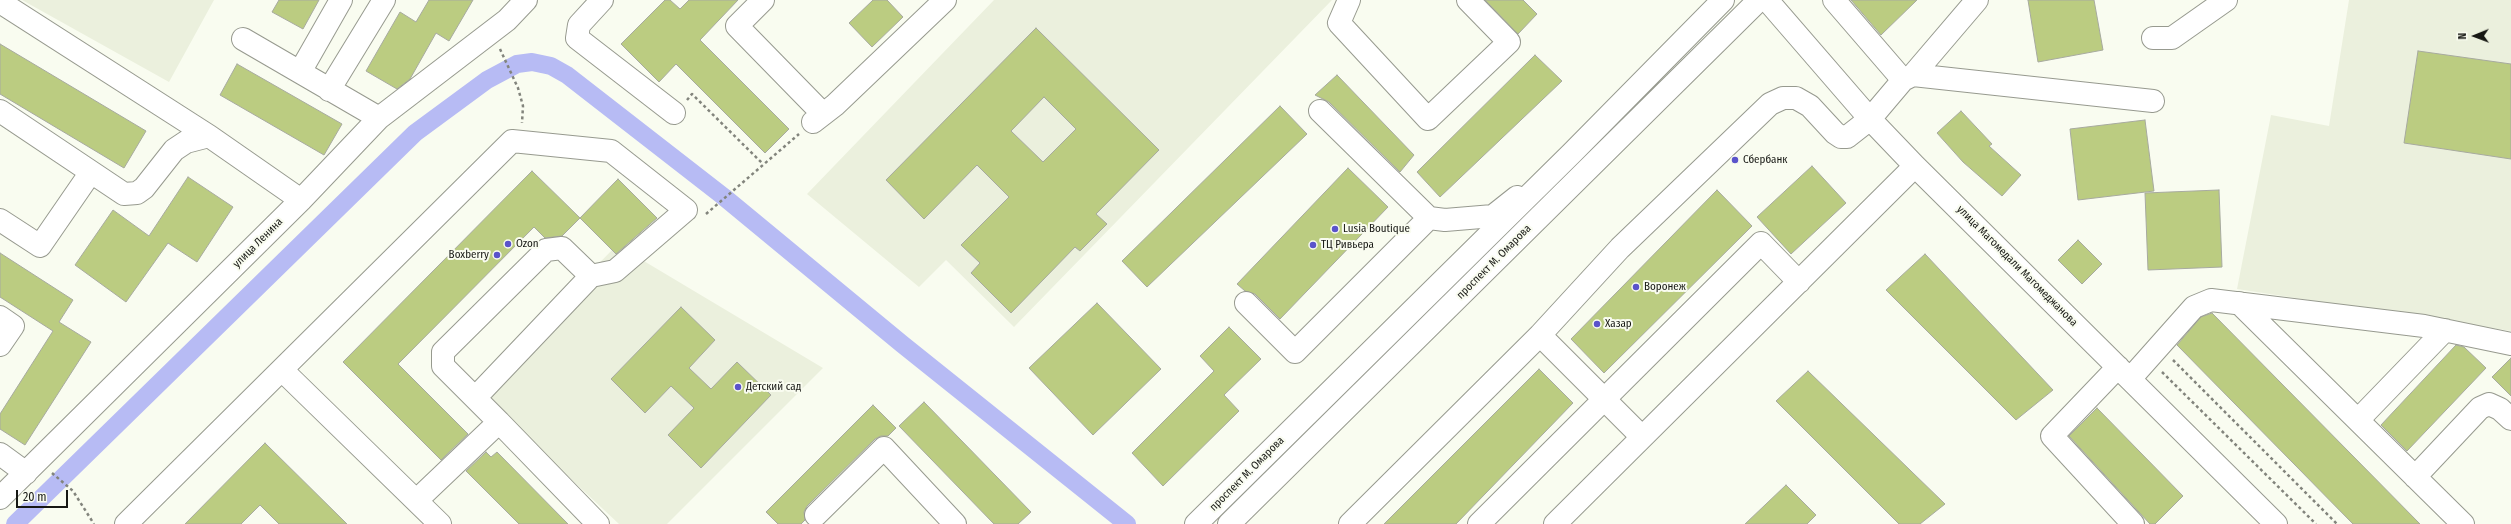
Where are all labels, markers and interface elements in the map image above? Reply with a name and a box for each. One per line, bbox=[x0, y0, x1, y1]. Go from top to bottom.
north arrow bbox=[2455, 16, 2495, 56]
text: N bbox=[2456, 33, 2469, 40]
place label: Сбербанк bbox=[1743, 153, 1787, 167]
marker: Сбербанк bbox=[1730, 155, 1740, 165]
street label: улица Магомедали Магомеджановa bbox=[1954, 203, 2080, 329]
street label: улица Ленина bbox=[230, 215, 286, 271]
place label: Lusia Boutique bbox=[1343, 222, 1410, 236]
street label: проспект М. Омарова bbox=[1454, 222, 1534, 302]
marker: Lusia Boutique bbox=[1330, 224, 1340, 234]
place label: Ozon bbox=[516, 237, 539, 251]
place label: ТЦ Ривьера bbox=[1321, 238, 1374, 252]
marker: Ozon bbox=[503, 239, 513, 249]
marker: ТЦ Ривьера bbox=[1308, 240, 1318, 250]
place label: Boxberry bbox=[449, 248, 489, 262]
marker: Boxberry bbox=[492, 250, 502, 260]
place label: Воронеж bbox=[1644, 280, 1686, 294]
marker: Воронеж bbox=[1631, 282, 1641, 292]
place label: Хазар bbox=[1605, 317, 1632, 331]
marker: Хазар bbox=[1592, 319, 1602, 329]
place label: Детский сад bbox=[746, 380, 801, 394]
marker: Детский сад bbox=[733, 382, 743, 392]
street label: проспект М. Омарова bbox=[1207, 434, 1287, 514]
scale bar bbox=[18, 482, 70, 508]
text: 20 m bbox=[23, 490, 47, 504]

